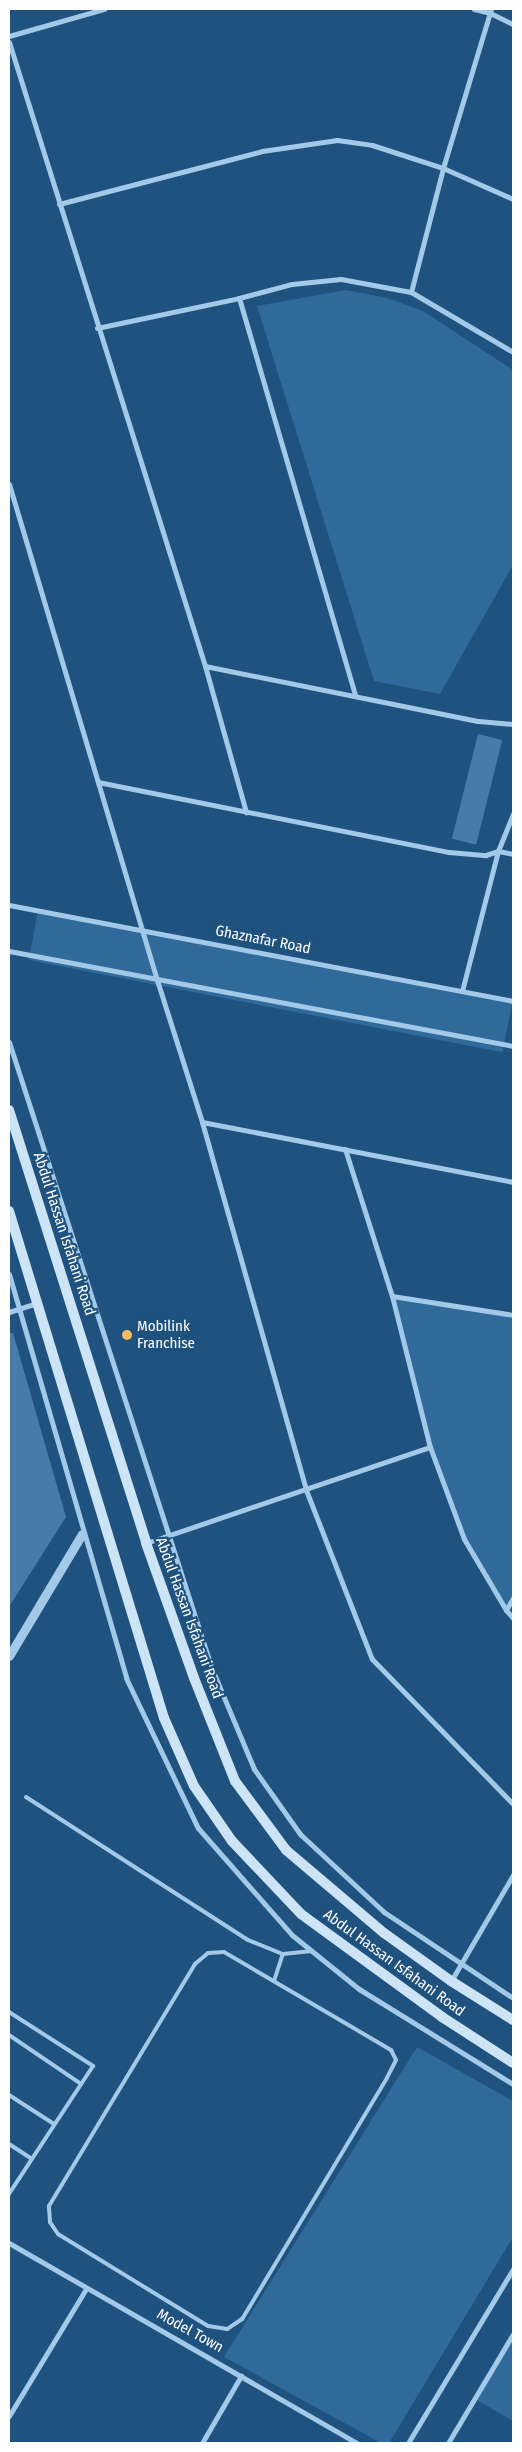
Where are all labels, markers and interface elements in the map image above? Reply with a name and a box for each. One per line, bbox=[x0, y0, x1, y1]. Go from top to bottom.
street label: Ghaznafar Road bbox=[214, 922, 312, 958]
street label: Abdul Hassan Isfahani Road bbox=[29, 1150, 99, 1318]
place label: Mobilink Franchise bbox=[137, 1317, 195, 1352]
marker: Mobilink Franchise bbox=[121, 1329, 133, 1341]
street label: Abdul Hassan Isfahani Road bbox=[151, 1535, 227, 1701]
street label: Abdul Hassan Isfahani Road bbox=[320, 1906, 468, 2020]
street label: Model Town bbox=[154, 2305, 226, 2357]

